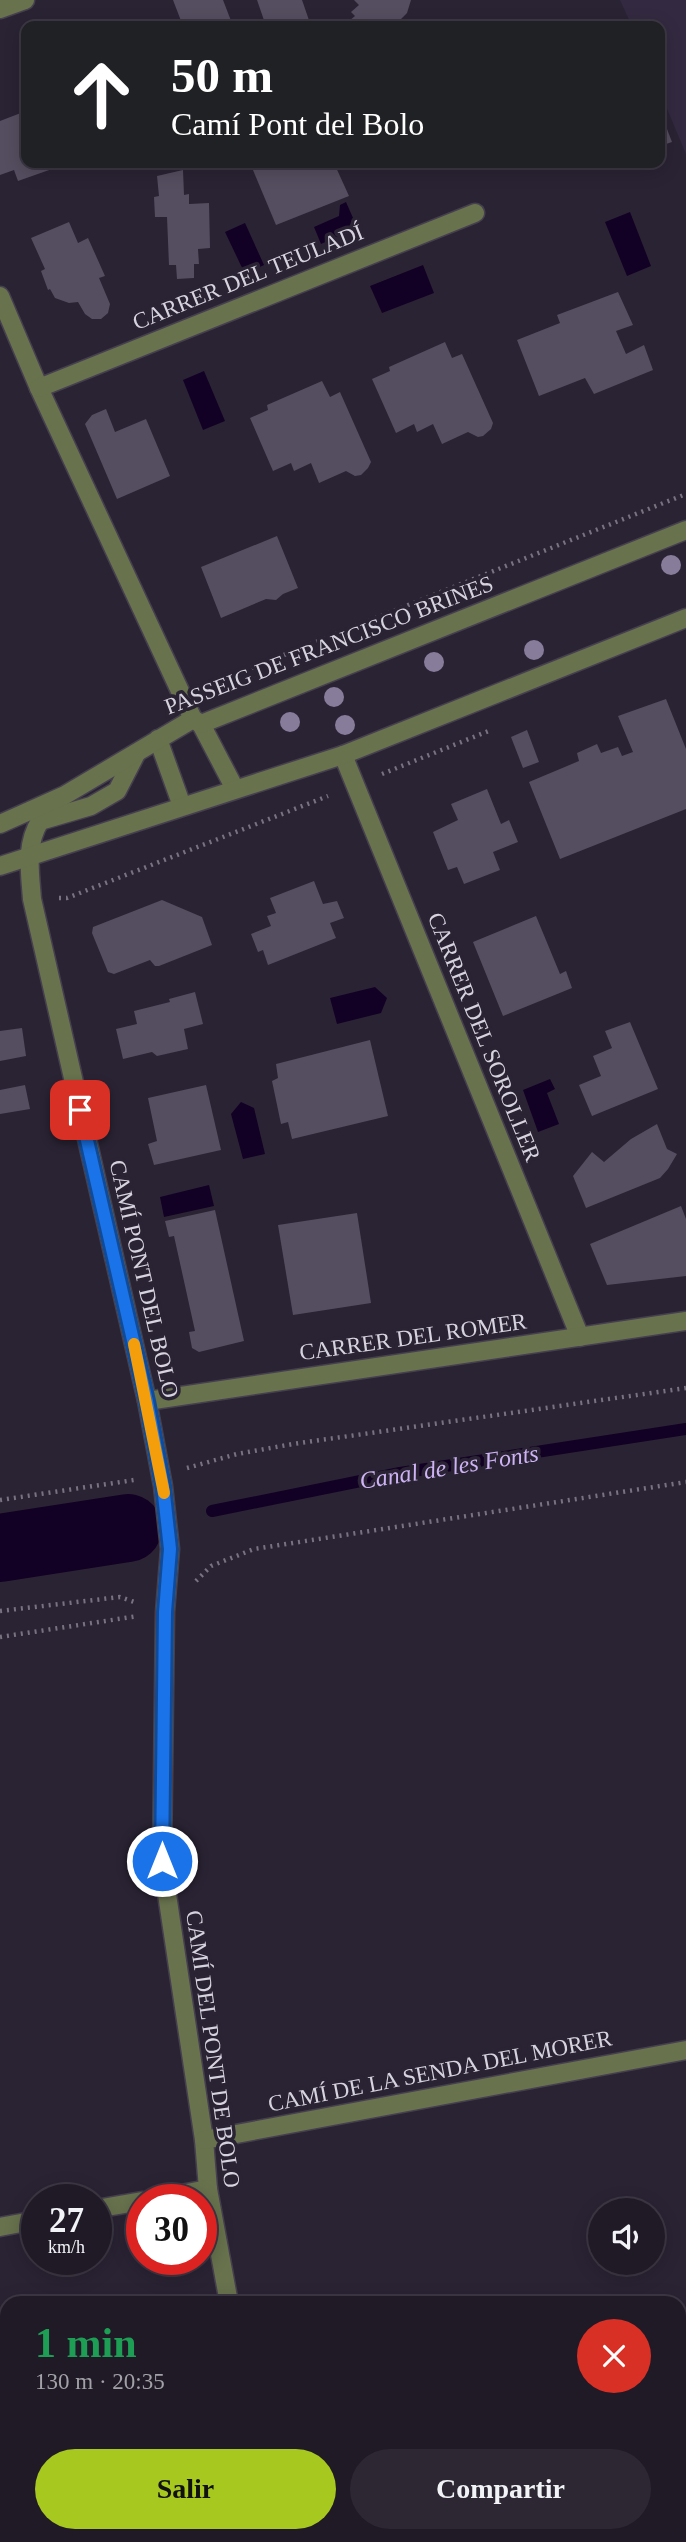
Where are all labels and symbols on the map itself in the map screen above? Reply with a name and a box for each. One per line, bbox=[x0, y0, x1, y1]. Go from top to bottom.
street label: CARRER DEL TEULADÍ bbox=[129, 219, 367, 335]
street label: PASSEIG DE FRANCISCO BRINES bbox=[161, 571, 497, 719]
street label: CARRER DEL SOROLLER bbox=[423, 909, 546, 1166]
pin bbox=[50, 1080, 110, 1140]
street label: CAMÍ PONT DEL BOLO bbox=[104, 1158, 184, 1400]
street label: CARRER DEL ROMER bbox=[298, 1309, 529, 1365]
water label: Canal de les Fonts bbox=[358, 1440, 540, 1494]
position arrow bbox=[125, 1824, 199, 1898]
street label: CAMÍ DEL PONT DE BOLO bbox=[181, 1909, 245, 2189]
street label: CAMÍ DE LA SENDA DEL MORER bbox=[266, 2025, 615, 2117]
speed limit sign: 30 bbox=[126, 2184, 217, 2275]

